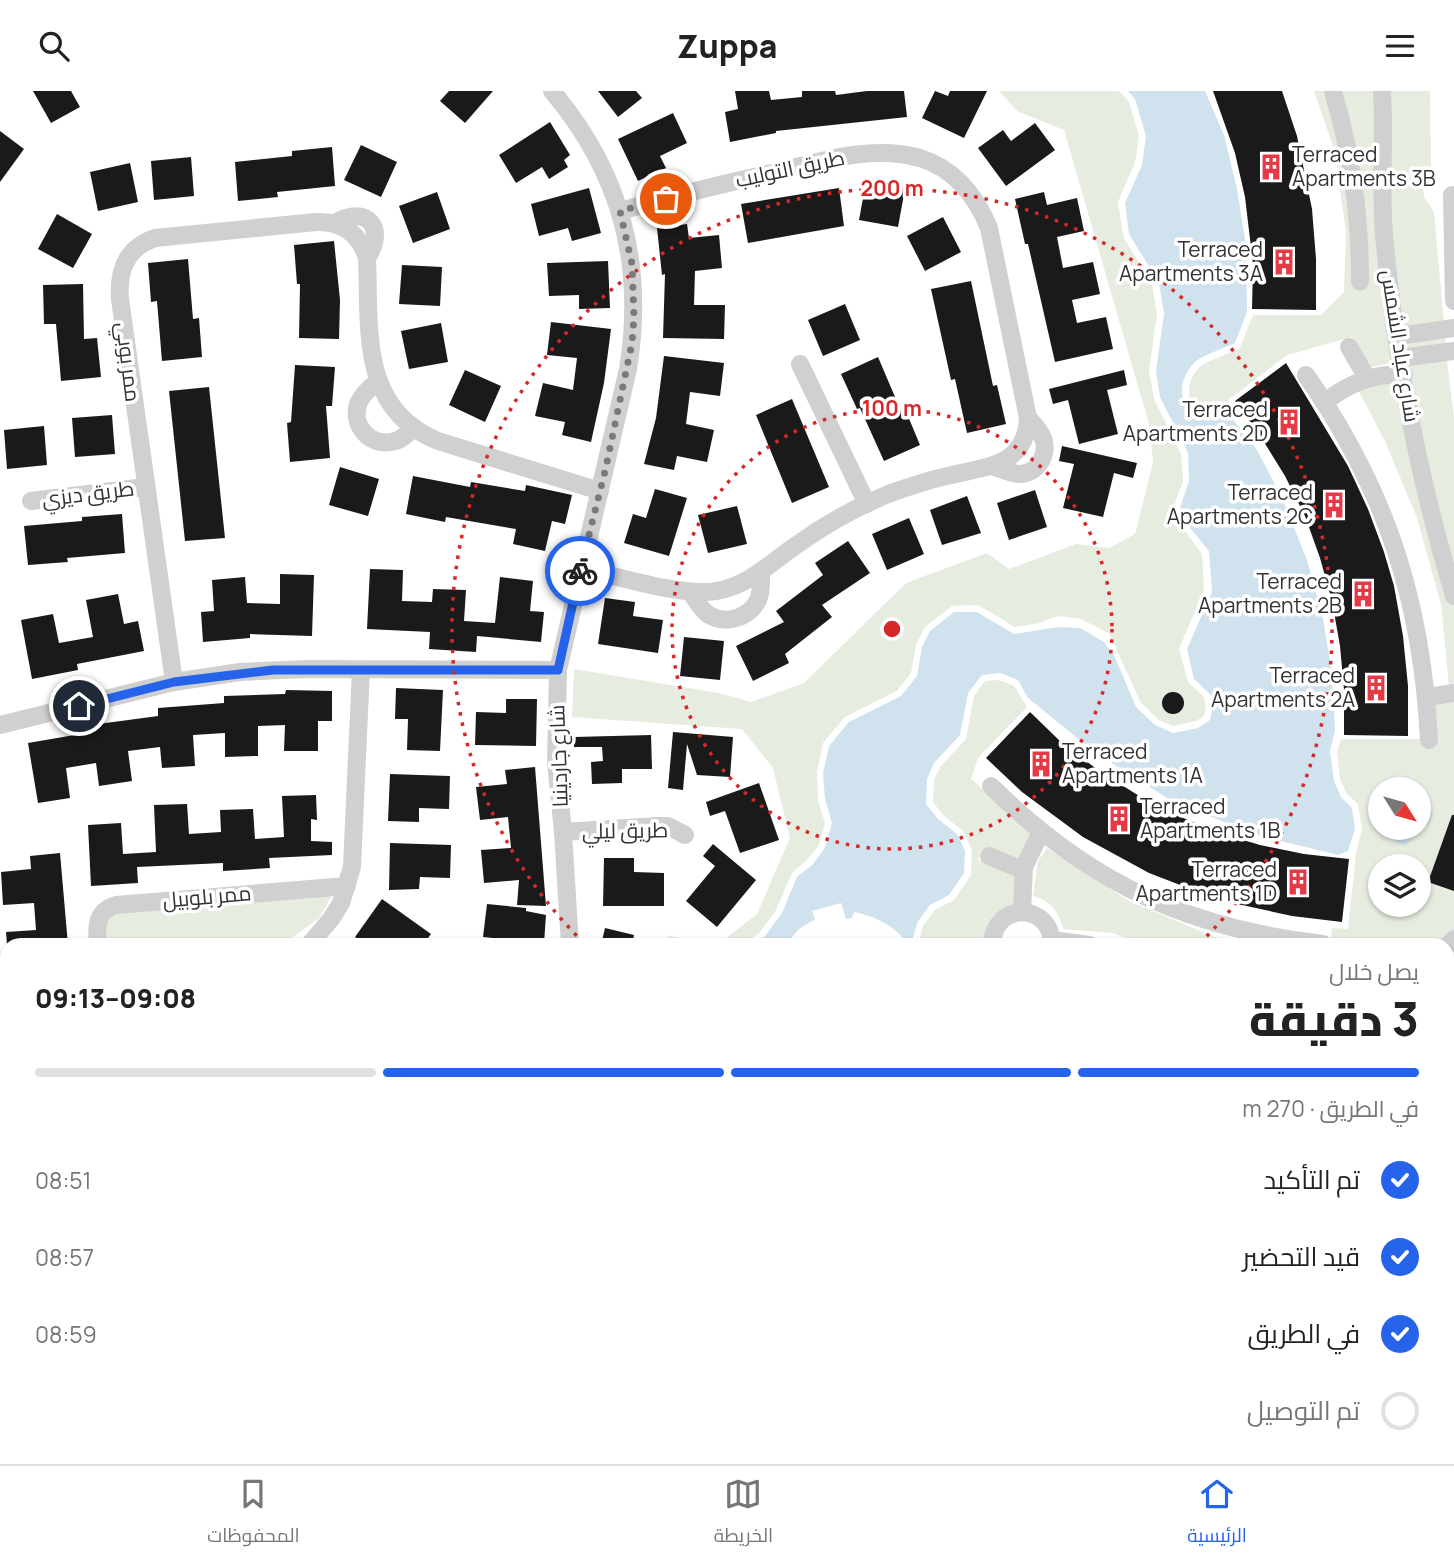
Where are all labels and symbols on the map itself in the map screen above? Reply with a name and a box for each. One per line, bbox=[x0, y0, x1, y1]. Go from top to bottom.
place label: Terraced Apartments 3B bbox=[1292, 140, 1436, 192]
street label: طريق التوليب bbox=[733, 143, 847, 193]
building icon: Terraced Apartments 3B bbox=[1256, 152, 1286, 182]
pin bbox=[636, 169, 696, 229]
text: 200 m bbox=[860, 174, 924, 202]
place label: Terraced Apartments 3A bbox=[1119, 235, 1263, 287]
building icon: Terraced Apartments 3A bbox=[1269, 247, 1299, 277]
street label: شارع عباد الشمس bbox=[1374, 268, 1427, 424]
street label: ممر بوبي bbox=[107, 320, 148, 404]
text: 100 m bbox=[862, 394, 922, 422]
place label: Terraced Apartments 2D bbox=[1123, 395, 1268, 447]
building icon: Terraced Apartments 2D bbox=[1274, 407, 1304, 437]
street label: طريق ديزي bbox=[40, 473, 136, 516]
place label: Terraced Apartments 2C bbox=[1167, 478, 1313, 530]
building icon: Terraced Apartments 2C bbox=[1319, 490, 1349, 520]
courier bbox=[545, 536, 615, 606]
place label: Terraced Apartments 2B bbox=[1198, 567, 1342, 619]
building icon: Terraced Apartments 2B bbox=[1348, 579, 1378, 609]
centre of rings bbox=[880, 617, 904, 641]
place label: Terraced Apartments 2A bbox=[1211, 661, 1355, 713]
building icon: Terraced Apartments 2A bbox=[1361, 673, 1391, 703]
pin bbox=[49, 676, 109, 736]
street label: شارع جاردينيا bbox=[542, 704, 575, 808]
place label: Terraced Apartments 1A bbox=[1062, 737, 1203, 789]
building icon: Terraced Apartments 1A bbox=[1026, 749, 1056, 779]
north arrow bbox=[1368, 777, 1432, 840]
place label: Terraced Apartments 1B bbox=[1140, 792, 1280, 844]
building icon: Terraced Apartments 1B bbox=[1104, 804, 1134, 834]
street label: طريق ليلي bbox=[582, 815, 668, 848]
place label: Terraced Apartments 1D bbox=[1136, 855, 1277, 907]
building icon: Terraced Apartments 1D bbox=[1283, 867, 1313, 897]
street label: ممر بلوبيل bbox=[161, 878, 252, 914]

